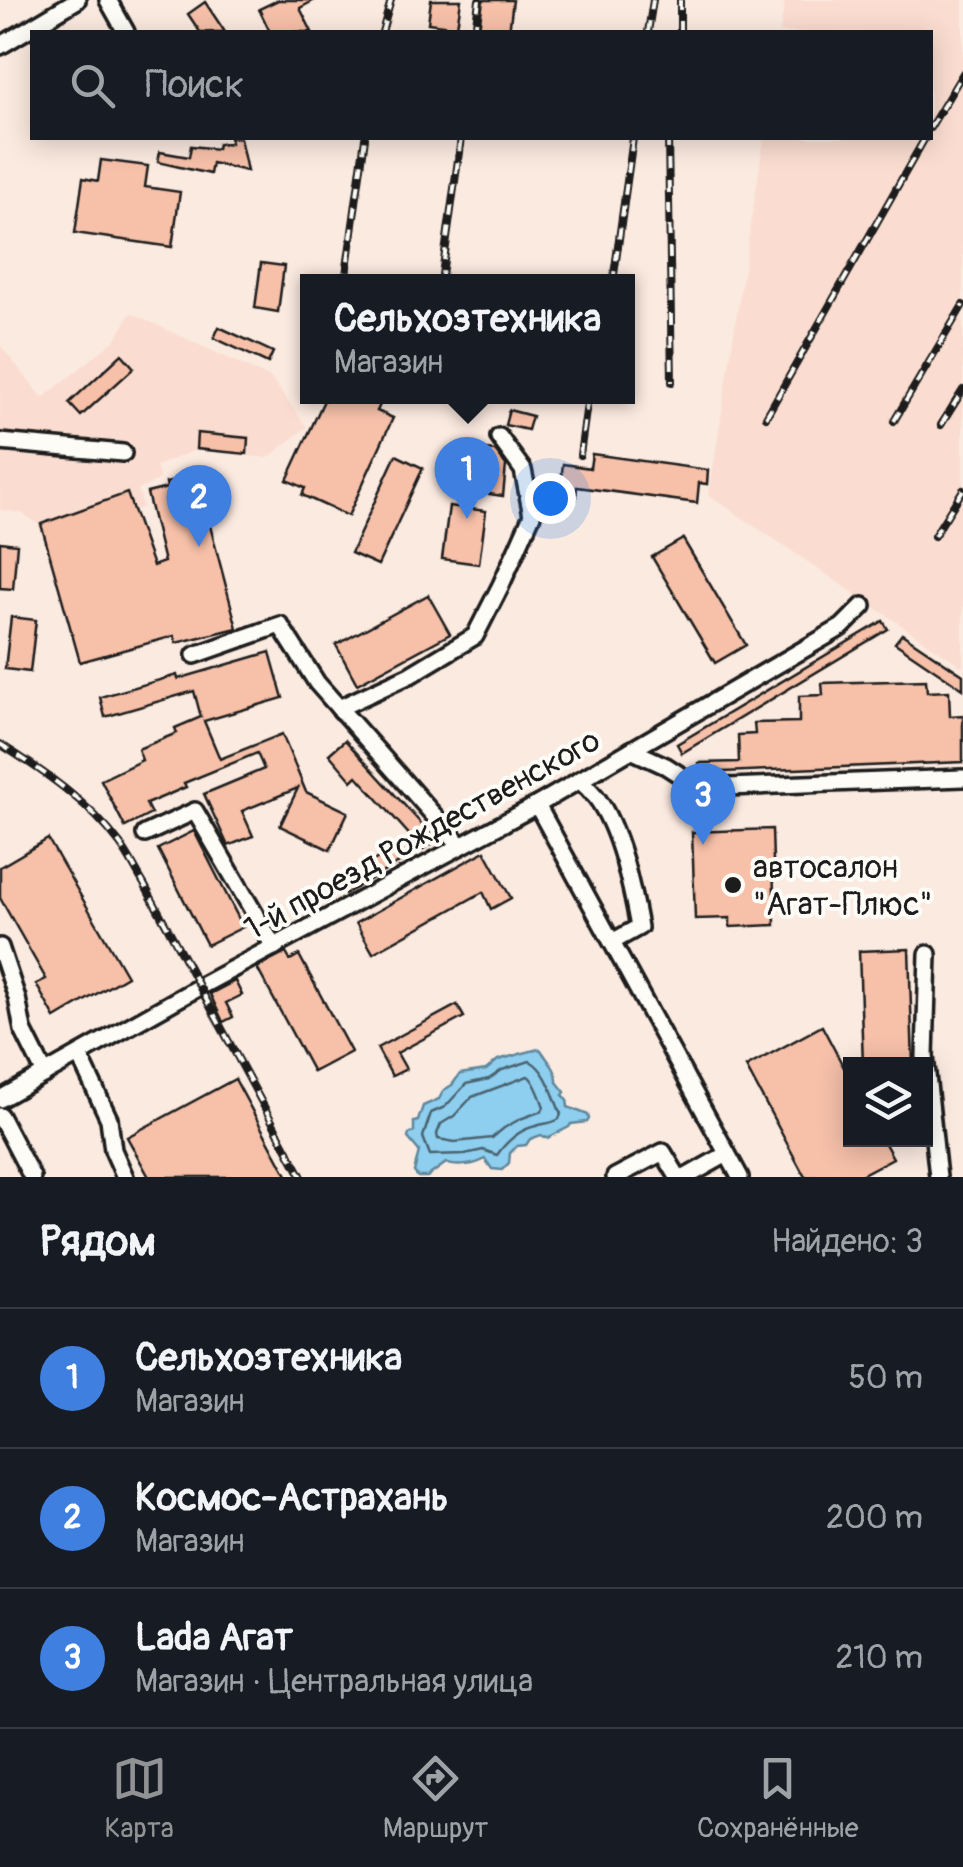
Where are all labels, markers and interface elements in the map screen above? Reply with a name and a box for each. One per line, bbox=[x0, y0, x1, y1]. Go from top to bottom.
search box bbox=[30, 30, 933, 140]
icon: search bbox=[65, 58, 120, 113]
text: Поиск bbox=[145, 61, 244, 109]
popup bbox=[300, 274, 635, 404]
text: Сельхозтехника bbox=[334, 295, 601, 343]
text: Магазин bbox=[334, 343, 443, 383]
pin: 1 bbox=[434, 436, 500, 519]
pin: 2 bbox=[166, 464, 232, 547]
your location bbox=[525, 473, 576, 524]
street label: 1-й проезд Рождественского bbox=[238, 720, 607, 949]
pin: 3 bbox=[670, 762, 736, 845]
place label: автосалон "Агат-Плюс" bbox=[753, 848, 932, 925]
marker: автосалон "Агат-Плюс" bbox=[722, 874, 744, 896]
map controls bbox=[843, 1057, 933, 1147]
button: layers bbox=[843, 1057, 933, 1147]
text: Рядом bbox=[40, 1216, 156, 1268]
text: Найдено: 3 bbox=[771, 1222, 923, 1262]
text: Сельхозтехника bbox=[135, 1334, 402, 1382]
text: 1 bbox=[66, 1358, 79, 1398]
text: 50 m bbox=[848, 1358, 923, 1398]
text: Магазин bbox=[135, 1382, 244, 1422]
text: Космос-Астрахань bbox=[135, 1474, 448, 1522]
text: 2 bbox=[64, 1498, 81, 1538]
text: 200 m bbox=[826, 1498, 923, 1538]
text: Магазин bbox=[135, 1522, 244, 1562]
text: Lada Агат bbox=[135, 1614, 293, 1662]
text: 3 bbox=[64, 1638, 81, 1678]
text: 210 m bbox=[835, 1638, 923, 1678]
text: Магазин · Центральная улица bbox=[135, 1662, 533, 1702]
tab: Карта bbox=[104, 1751, 174, 1846]
tab: Маршрут bbox=[383, 1751, 488, 1846]
tab: Сохранённые bbox=[697, 1751, 859, 1846]

